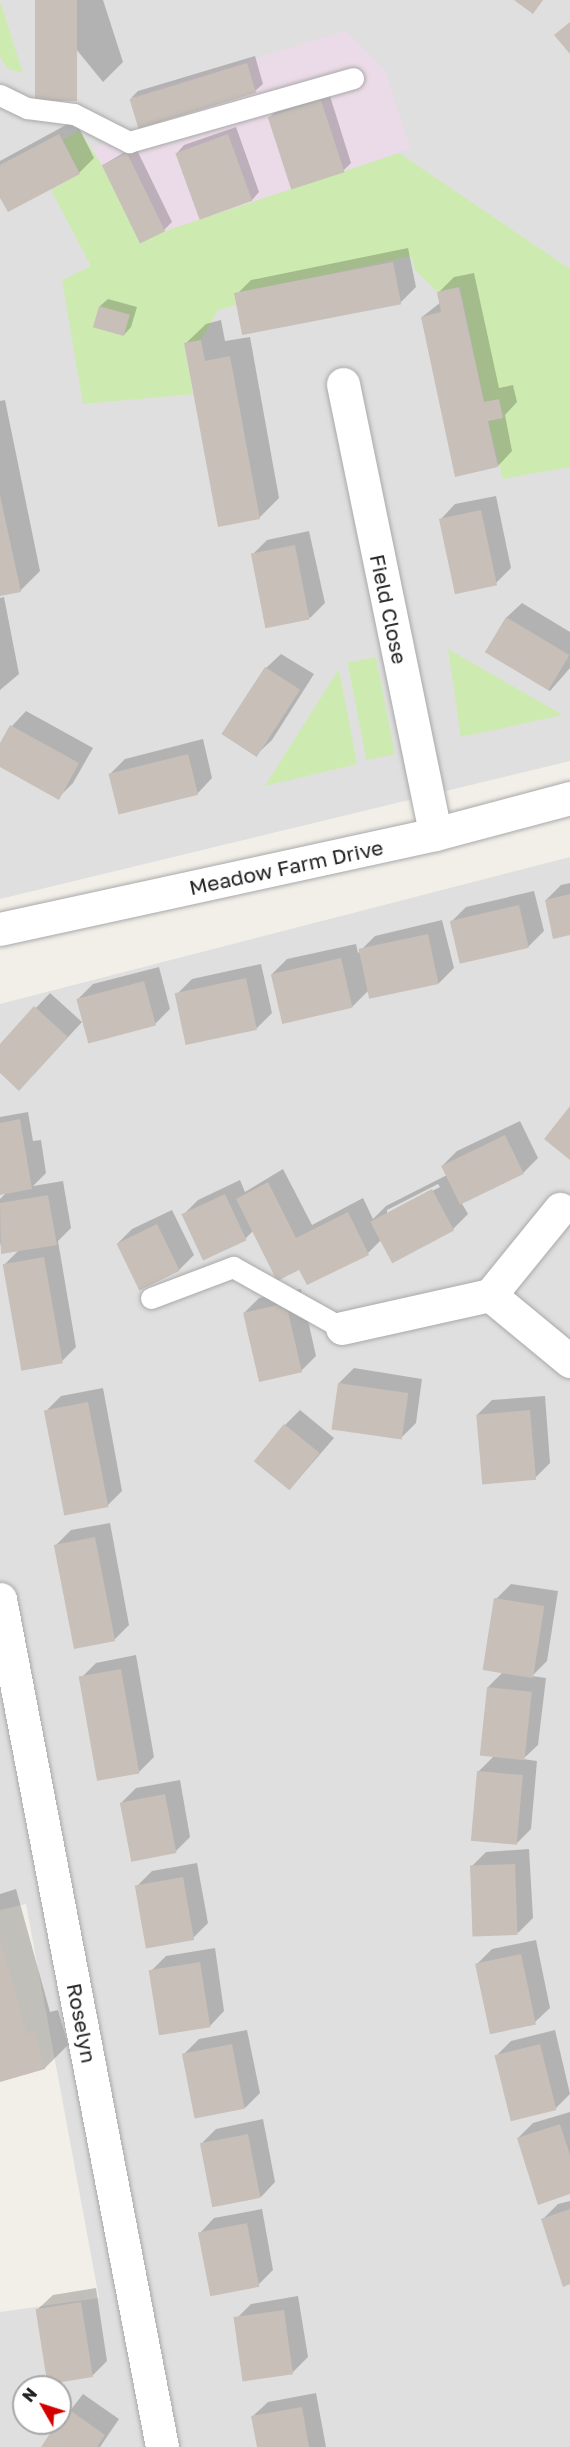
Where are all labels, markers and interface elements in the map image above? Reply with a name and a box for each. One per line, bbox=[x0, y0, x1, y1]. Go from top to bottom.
street label: Field Close bbox=[365, 552, 413, 666]
street label: Meadow Farm Drive bbox=[187, 834, 385, 900]
street label: Roselyn bbox=[62, 1981, 102, 2065]
north arrow bbox=[12, 2375, 72, 2435]
text: N bbox=[18, 2384, 41, 2406]

